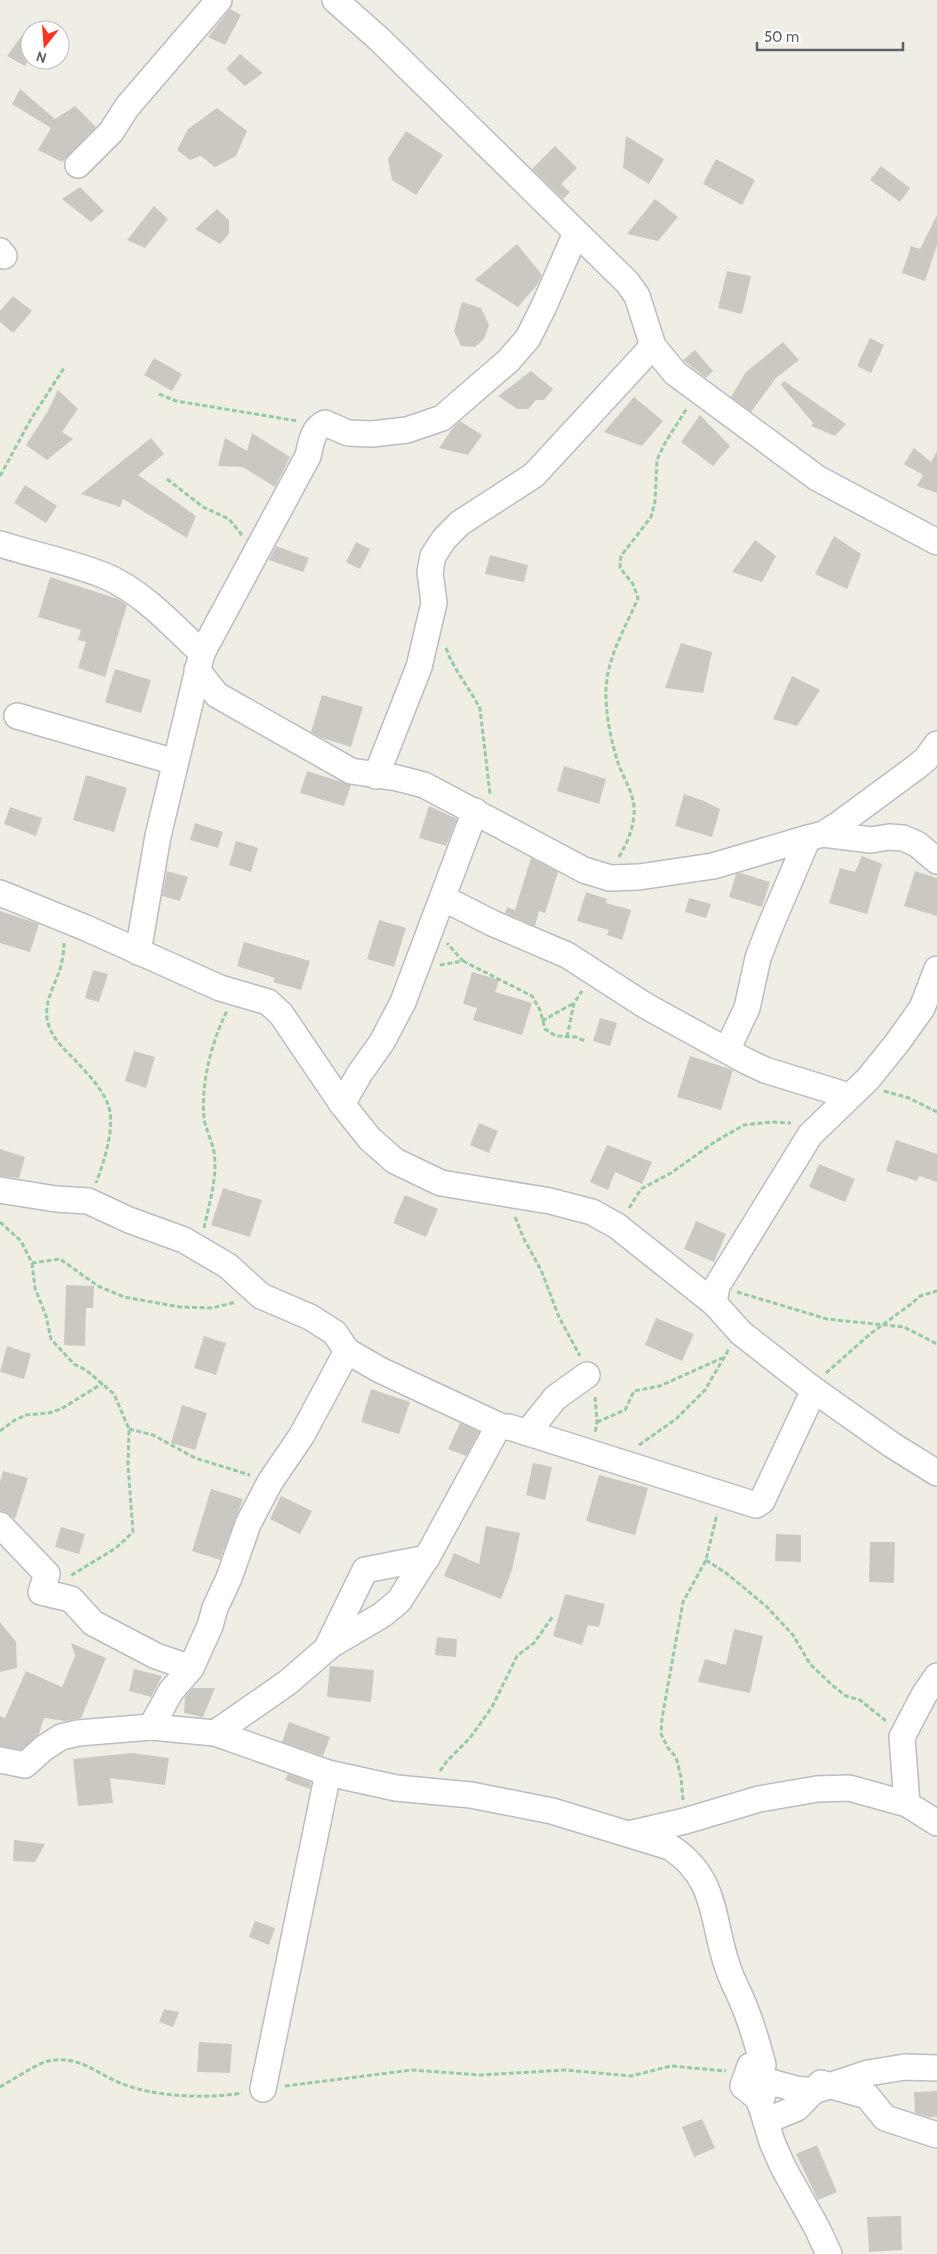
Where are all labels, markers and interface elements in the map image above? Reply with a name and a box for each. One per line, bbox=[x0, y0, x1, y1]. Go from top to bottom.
north arrow bbox=[20, 20, 70, 70]
scale bar bbox=[757, 20, 903, 52]
text: 50 m bbox=[764, 28, 799, 46]
text: N bbox=[34, 47, 49, 67]

